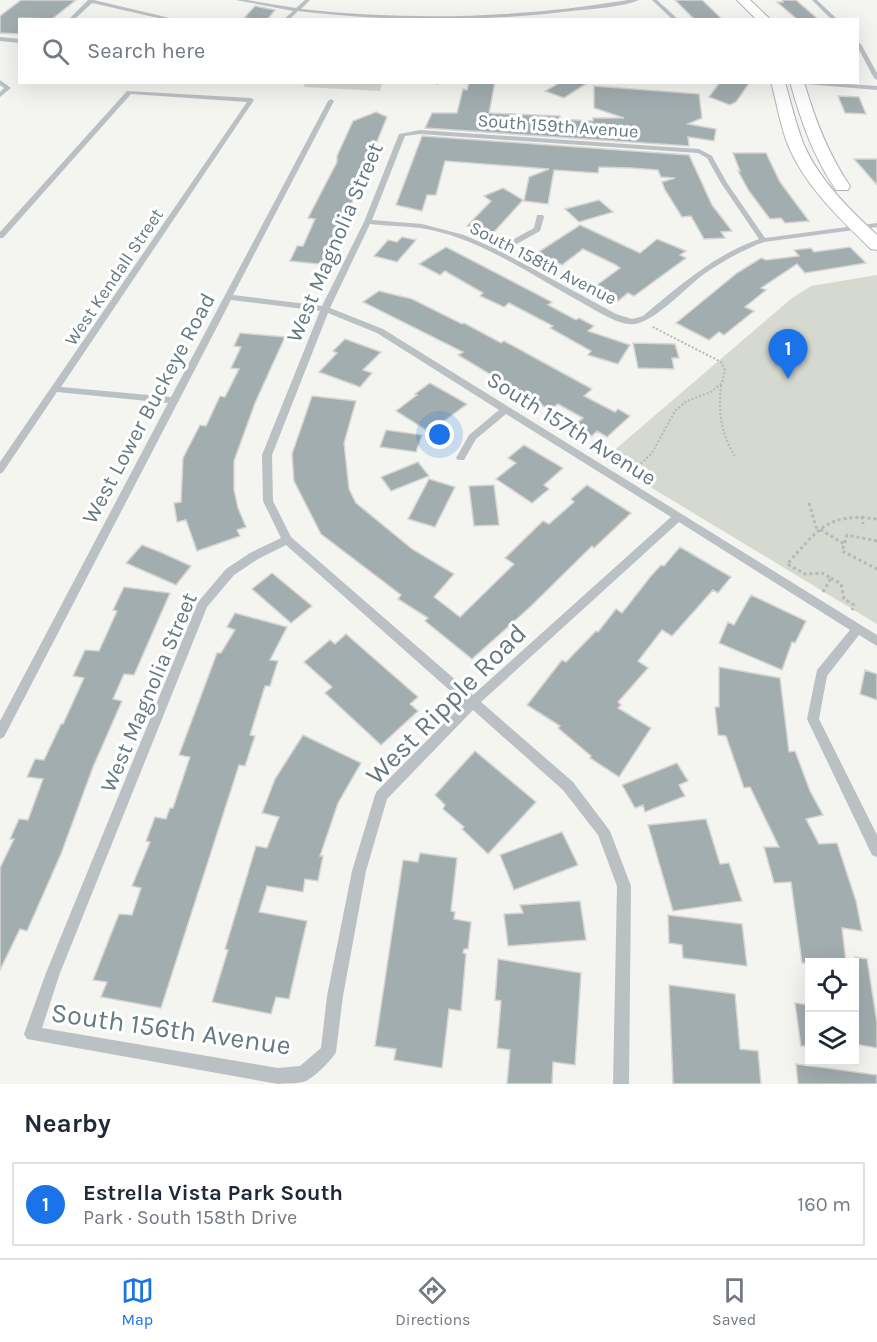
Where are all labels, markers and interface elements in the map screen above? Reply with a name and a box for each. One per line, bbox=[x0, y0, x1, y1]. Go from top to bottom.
search box bbox=[18, 18, 859, 84]
icon: search bbox=[39, 35, 72, 68]
text: Search here bbox=[87, 38, 205, 64]
street label: South 159th Avenue bbox=[477, 109, 639, 143]
street label: West Magnolia Street bbox=[281, 139, 389, 346]
street label: West Kendall Street bbox=[60, 204, 168, 350]
street label: South 158th Avenue bbox=[466, 216, 620, 310]
street label: West Lower Buckeye Road bbox=[77, 289, 221, 528]
pin: 1 bbox=[768, 330, 808, 379]
street label: South 157th Avenue bbox=[482, 366, 661, 491]
your location bbox=[425, 420, 454, 449]
street label: West Magnolia Street bbox=[95, 589, 203, 796]
street label: West Ripple Road bbox=[359, 617, 533, 791]
map controls bbox=[805, 958, 859, 1066]
button: locate bbox=[805, 958, 859, 1012]
street label: South 156th Avenue bbox=[49, 996, 293, 1062]
button: layers bbox=[805, 1012, 859, 1066]
text: Nearby bbox=[24, 1108, 111, 1139]
text: Estrella Vista Park South bbox=[83, 1180, 343, 1206]
text: 1 bbox=[42, 1193, 49, 1216]
text: 160 m bbox=[798, 1193, 851, 1216]
text: Park · South 158th Drive bbox=[83, 1206, 297, 1229]
tab: Map bbox=[121, 1274, 154, 1329]
tab: Directions bbox=[395, 1274, 470, 1329]
tab: Saved bbox=[712, 1274, 756, 1329]

